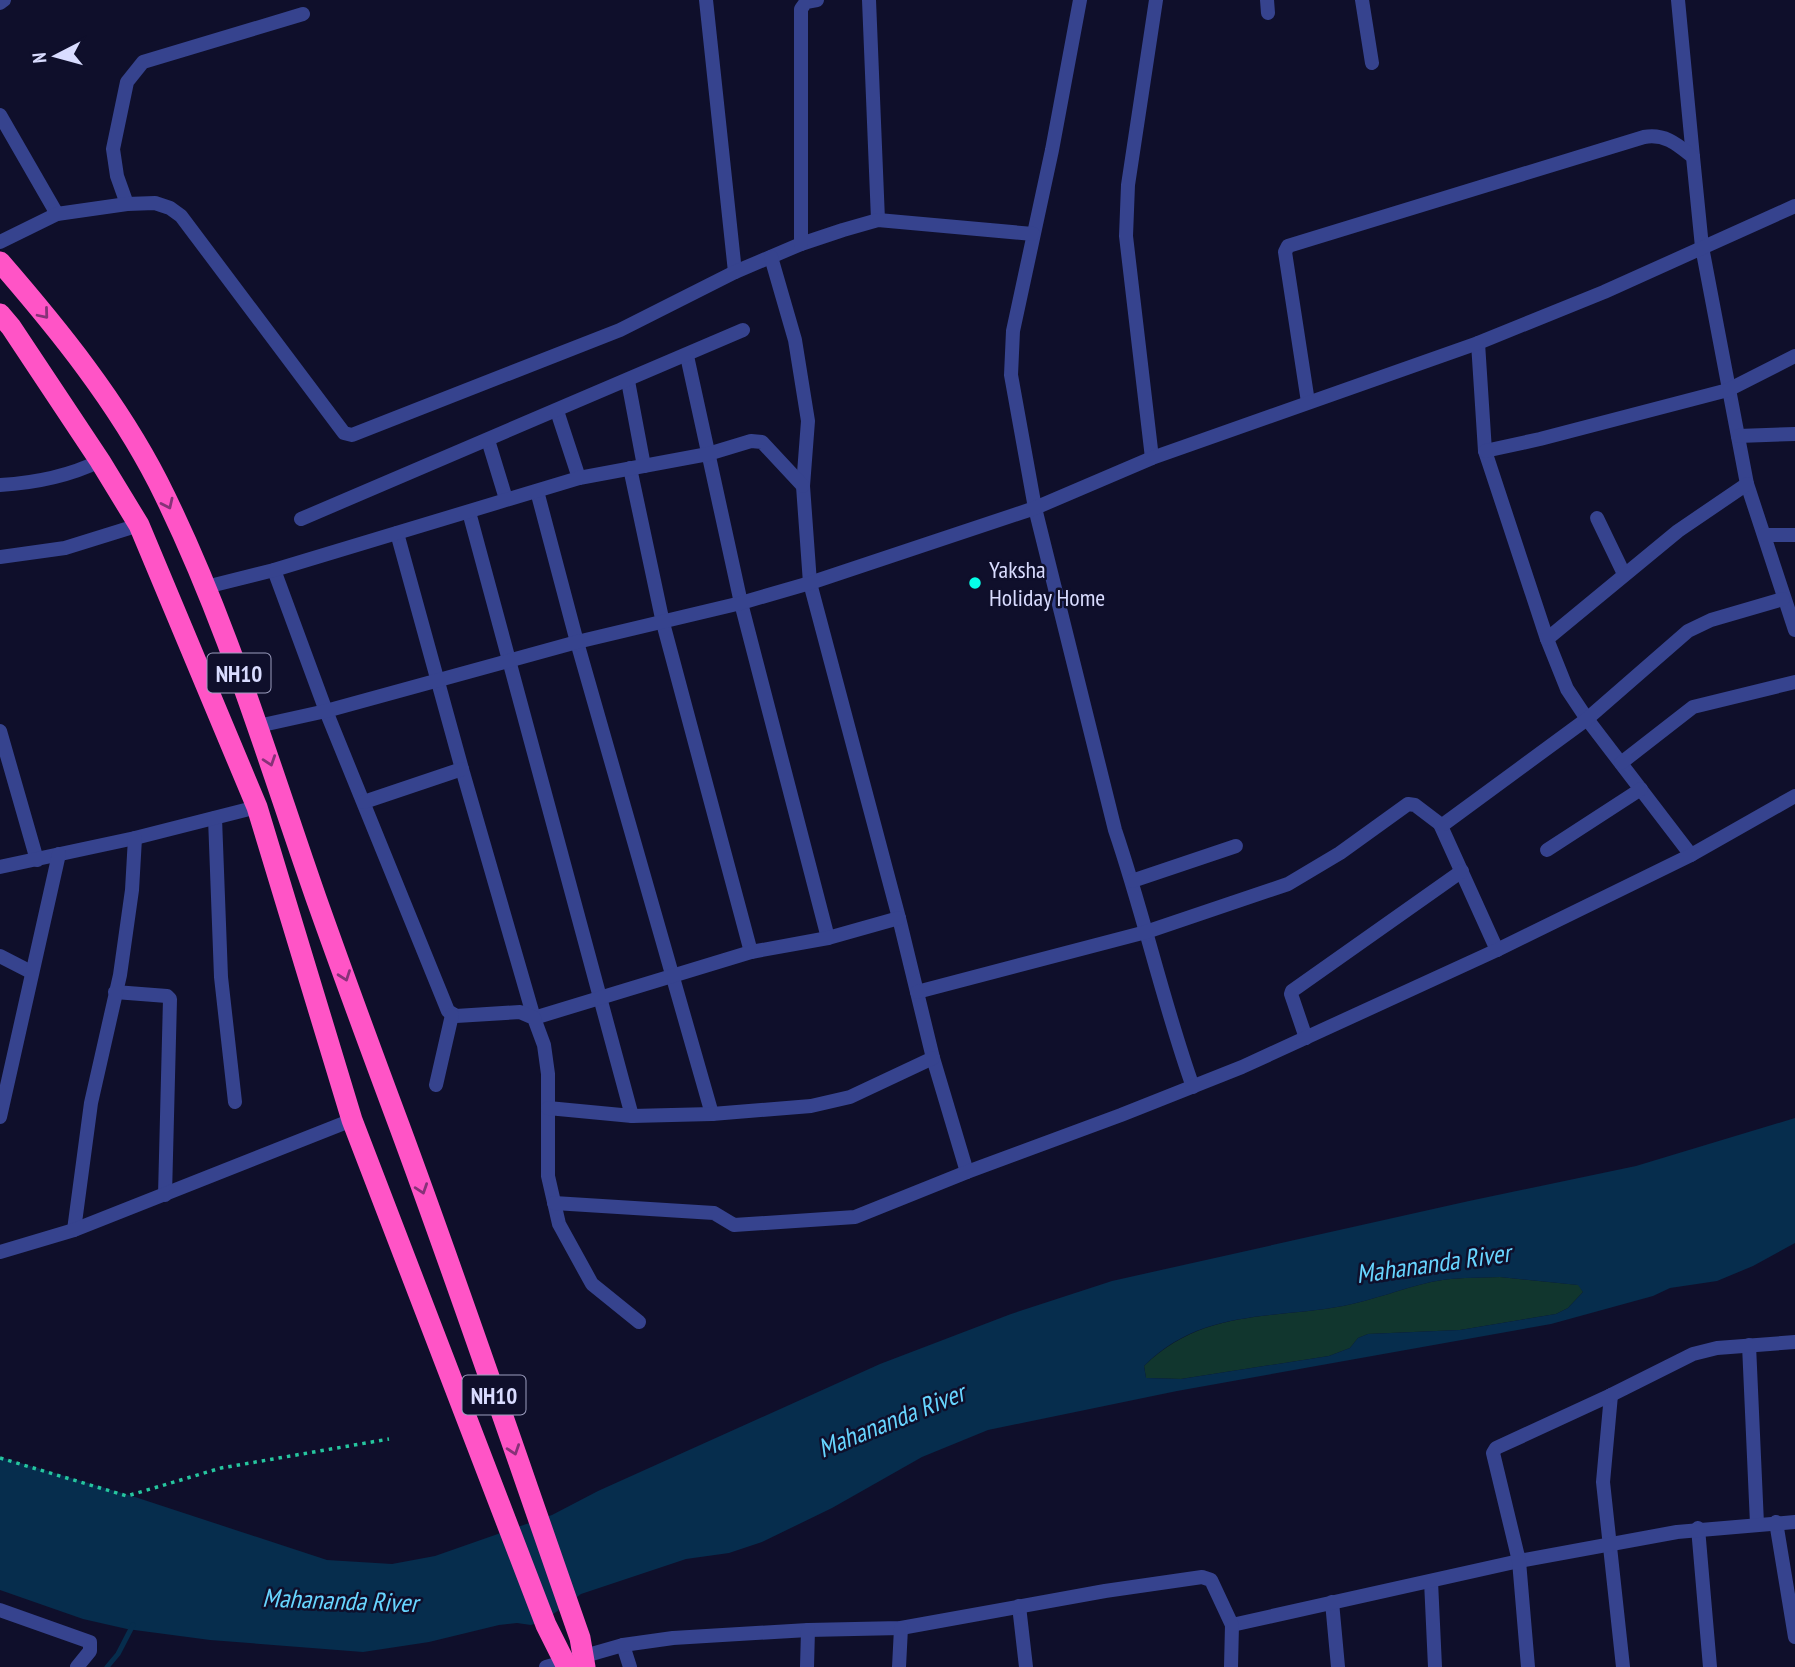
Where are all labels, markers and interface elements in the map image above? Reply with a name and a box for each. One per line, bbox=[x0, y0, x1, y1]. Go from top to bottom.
north arrow bbox=[21, 21, 91, 91]
text: N bbox=[27, 51, 52, 64]
one-way arrow bbox=[36, 305, 48, 318]
one-way arrow bbox=[160, 497, 174, 509]
place label: Yaksha Holiday Home bbox=[989, 554, 1105, 613]
marker: Yaksha Holiday Home bbox=[967, 575, 983, 591]
road number: NH10 bbox=[208, 653, 270, 692]
one-way arrow bbox=[262, 754, 276, 766]
one-way arrow bbox=[337, 969, 351, 981]
one-way arrow bbox=[414, 1182, 428, 1195]
water label: Mahananda River bbox=[1354, 1235, 1516, 1290]
water label: Mahananda River bbox=[813, 1374, 973, 1464]
road number: NH10 bbox=[462, 1376, 526, 1414]
one-way arrow bbox=[505, 1443, 519, 1455]
water label: Mahananda River bbox=[262, 1581, 422, 1619]

